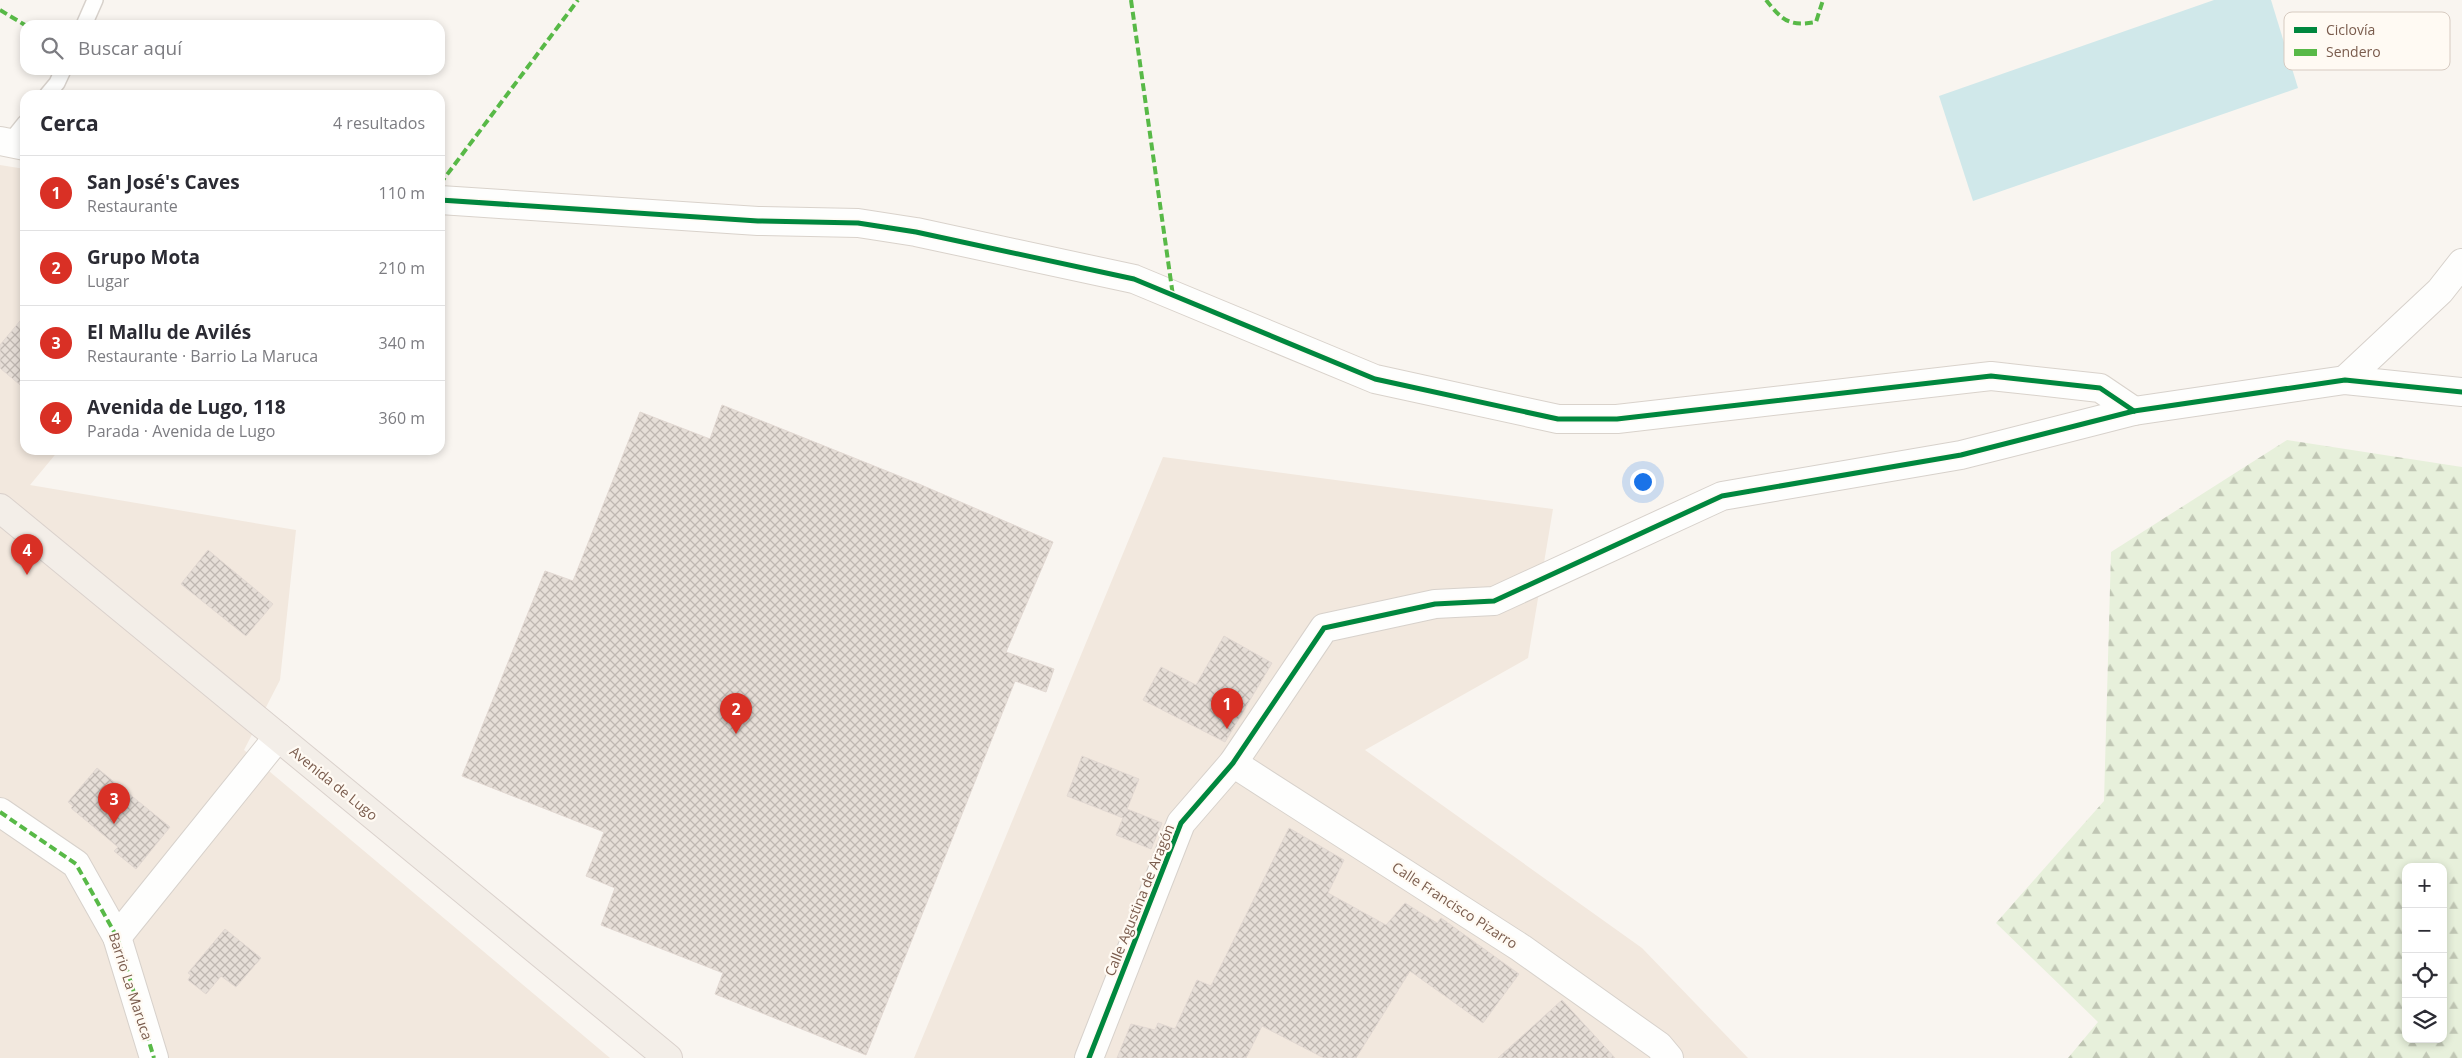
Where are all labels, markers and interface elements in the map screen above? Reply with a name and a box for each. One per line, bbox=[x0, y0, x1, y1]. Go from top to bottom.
legend bbox=[2284, 12, 2450, 70]
search box bbox=[20, 20, 445, 75]
text: Ciclovía bbox=[2326, 20, 2375, 39]
icon: search bbox=[38, 34, 66, 62]
text: Buscar aquí bbox=[78, 35, 182, 61]
text: Sendero bbox=[2326, 42, 2381, 61]
text: Cerca bbox=[40, 109, 99, 137]
text: 4 resultados bbox=[333, 112, 425, 134]
text: San José's Caves bbox=[87, 169, 240, 195]
text: 1 bbox=[51, 182, 61, 204]
text: 110 m bbox=[379, 182, 425, 204]
text: Restaurante bbox=[87, 195, 178, 217]
text: Grupo Mota bbox=[87, 244, 200, 270]
text: 2 bbox=[51, 257, 61, 279]
text: 210 m bbox=[379, 257, 425, 279]
text: Lugar bbox=[87, 270, 129, 292]
text: El Mallu de Avilés bbox=[87, 319, 251, 345]
text: 3 bbox=[51, 332, 61, 354]
text: 340 m bbox=[379, 332, 425, 354]
text: Restaurante · Barrio La Maruca bbox=[87, 345, 318, 367]
text: Avenida de Lugo, 118 bbox=[87, 394, 286, 420]
text: 4 bbox=[51, 407, 61, 429]
text: 360 m bbox=[379, 407, 425, 429]
text: Parada · Avenida de Lugo bbox=[87, 420, 275, 442]
your location bbox=[1630, 469, 1656, 495]
pin: 4 bbox=[11, 534, 43, 575]
pin: 1 bbox=[1211, 688, 1243, 729]
pin: 2 bbox=[720, 693, 752, 734]
street label: Avenida de Lugo bbox=[286, 742, 382, 824]
pin: 3 bbox=[98, 783, 130, 824]
street label: Calle Agustina de Aragón bbox=[1100, 821, 1178, 979]
street label: Calle Francisco Pizarro bbox=[1388, 857, 1522, 953]
map controls bbox=[2402, 863, 2447, 1043]
button: + bbox=[2402, 863, 2447, 908]
button: − bbox=[2402, 908, 2447, 953]
street label: Barrio La Maruca bbox=[105, 930, 157, 1042]
button: locate bbox=[2402, 953, 2447, 998]
button: layers bbox=[2402, 998, 2447, 1043]

